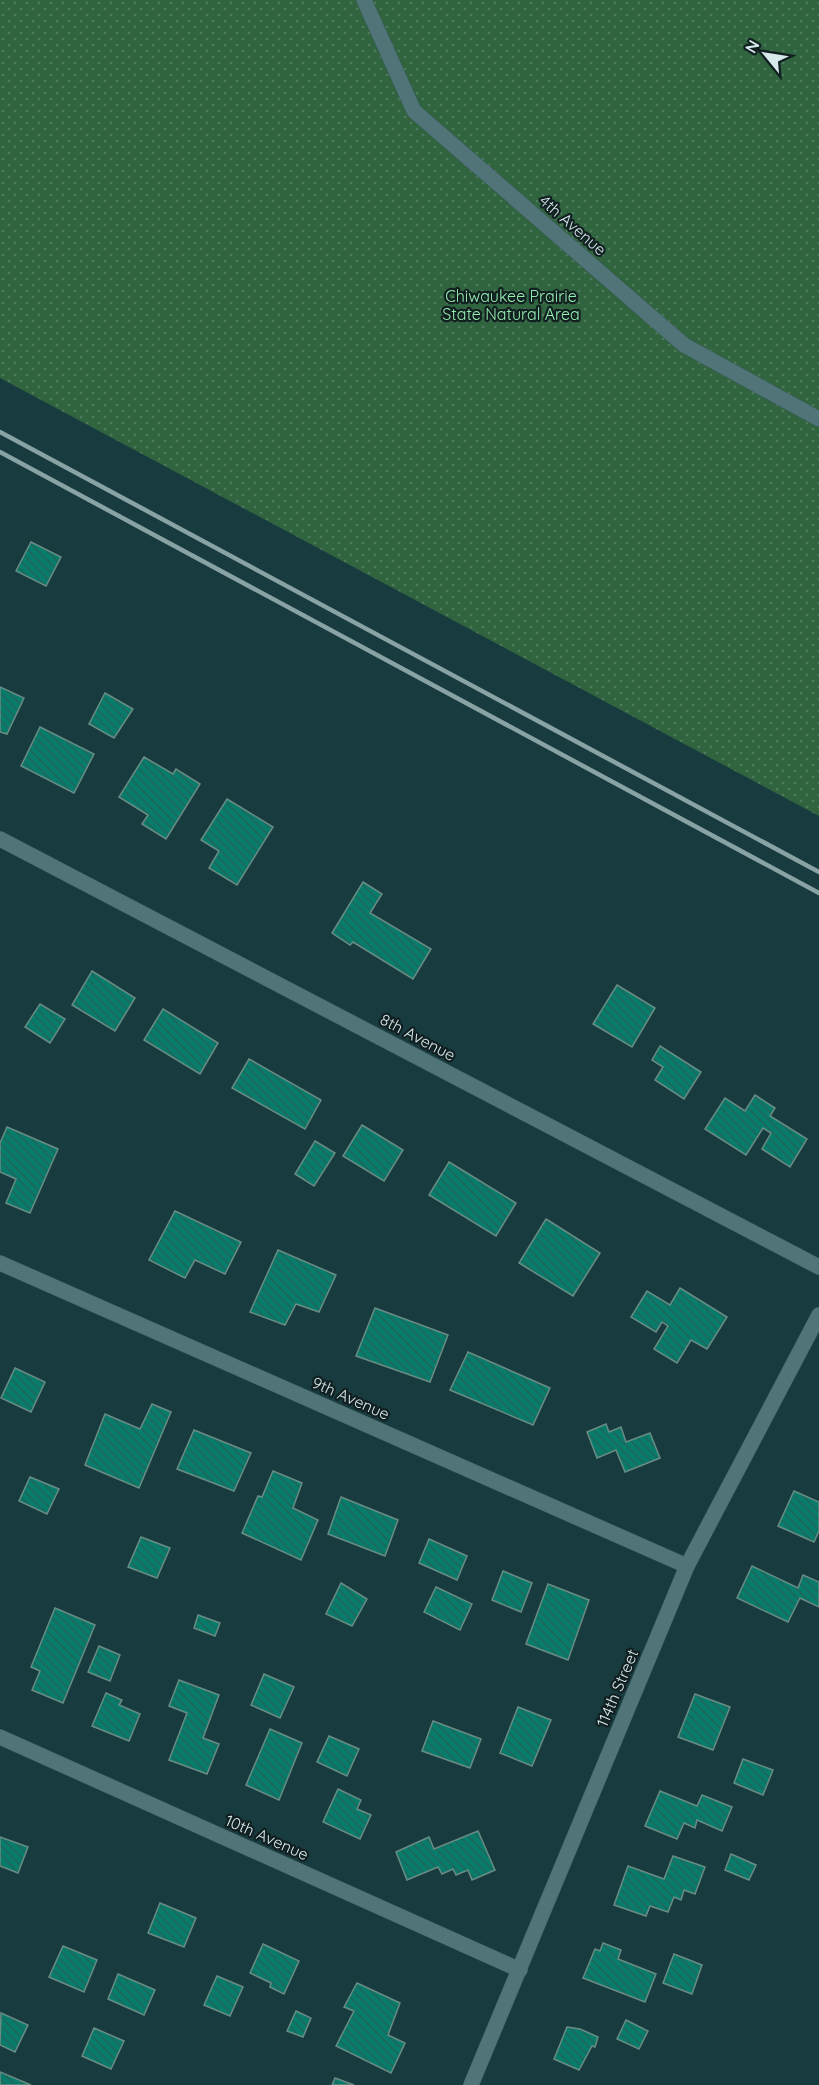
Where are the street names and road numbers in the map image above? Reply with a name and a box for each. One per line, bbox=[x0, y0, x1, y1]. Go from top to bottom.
street label: 4th Avenue bbox=[535, 191, 611, 259]
street label: 8th Avenue bbox=[377, 1009, 459, 1065]
street label: 9th Avenue bbox=[309, 1372, 393, 1424]
street label: 114th Street bbox=[592, 1646, 642, 1730]
street label: 10th Avenue bbox=[222, 1810, 312, 1864]

